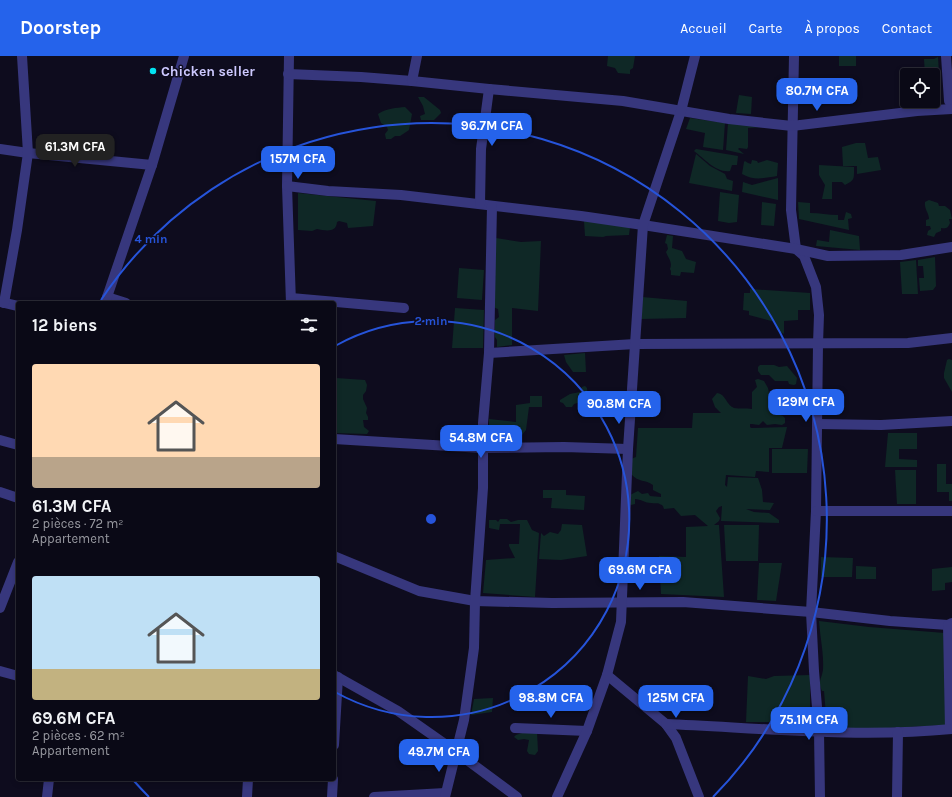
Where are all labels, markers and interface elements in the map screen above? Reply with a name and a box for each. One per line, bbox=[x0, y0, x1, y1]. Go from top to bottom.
text: Doorstep bbox=[20, 17, 101, 39]
text: Accueil bbox=[680, 20, 727, 37]
text: Carte bbox=[749, 20, 782, 37]
text: À propos bbox=[804, 20, 860, 37]
text: Contact bbox=[882, 20, 932, 37]
place label: Chicken seller bbox=[161, 63, 255, 80]
marker: Chicken seller bbox=[148, 66, 158, 76]
map controls bbox=[900, 68, 940, 108]
button: locate bbox=[900, 68, 940, 108]
pin: 80.7M CFA bbox=[771, 78, 863, 112]
text: 80.7M CFA bbox=[785, 83, 849, 98]
pin: 96.7M CFA bbox=[446, 113, 538, 147]
text: 96.7M CFA bbox=[461, 118, 523, 133]
pin: 61.3M CFA bbox=[29, 134, 121, 168]
text: 61.3M CFA bbox=[45, 139, 105, 154]
pin: 157M CFA bbox=[257, 146, 339, 180]
text: 157M CFA bbox=[270, 151, 326, 166]
text: 4 min bbox=[135, 232, 167, 246]
icon: filters bbox=[298, 314, 320, 336]
text: 2 min bbox=[414, 314, 448, 328]
text: 12 biens bbox=[32, 315, 97, 335]
pin: 129M CFA bbox=[765, 389, 847, 423]
icon: home bbox=[140, 390, 212, 462]
pin: 90.8M CFA bbox=[573, 391, 665, 425]
text: 129M CFA bbox=[777, 394, 835, 409]
text: 90.8M CFA bbox=[587, 396, 651, 411]
pin: 54.8M CFA bbox=[435, 425, 527, 459]
text: 54.8M CFA bbox=[449, 430, 513, 445]
text: 61.3M CFA bbox=[32, 496, 111, 516]
centre of rings bbox=[424, 512, 438, 526]
text: 2 pièces · 72 m² bbox=[32, 516, 124, 531]
text: Appartement bbox=[32, 531, 110, 546]
pin: 69.6M CFA bbox=[594, 557, 686, 591]
text: 69.6M CFA bbox=[608, 562, 672, 577]
icon: home bbox=[140, 602, 212, 674]
pin: 98.8M CFA bbox=[505, 685, 597, 719]
pin: 125M CFA bbox=[635, 685, 717, 719]
text: 98.8M CFA bbox=[519, 690, 583, 705]
text: 125M CFA bbox=[647, 690, 705, 705]
pin: 75.1M CFA bbox=[763, 707, 855, 741]
text: 69.6M CFA bbox=[32, 708, 115, 728]
text: 75.1M CFA bbox=[780, 712, 838, 727]
text: 2 pièces · 62 m² bbox=[32, 728, 125, 743]
pin: 49.7M CFA bbox=[393, 739, 485, 773]
text: Appartement bbox=[32, 743, 110, 758]
text: 49.7M CFA bbox=[408, 744, 470, 759]

